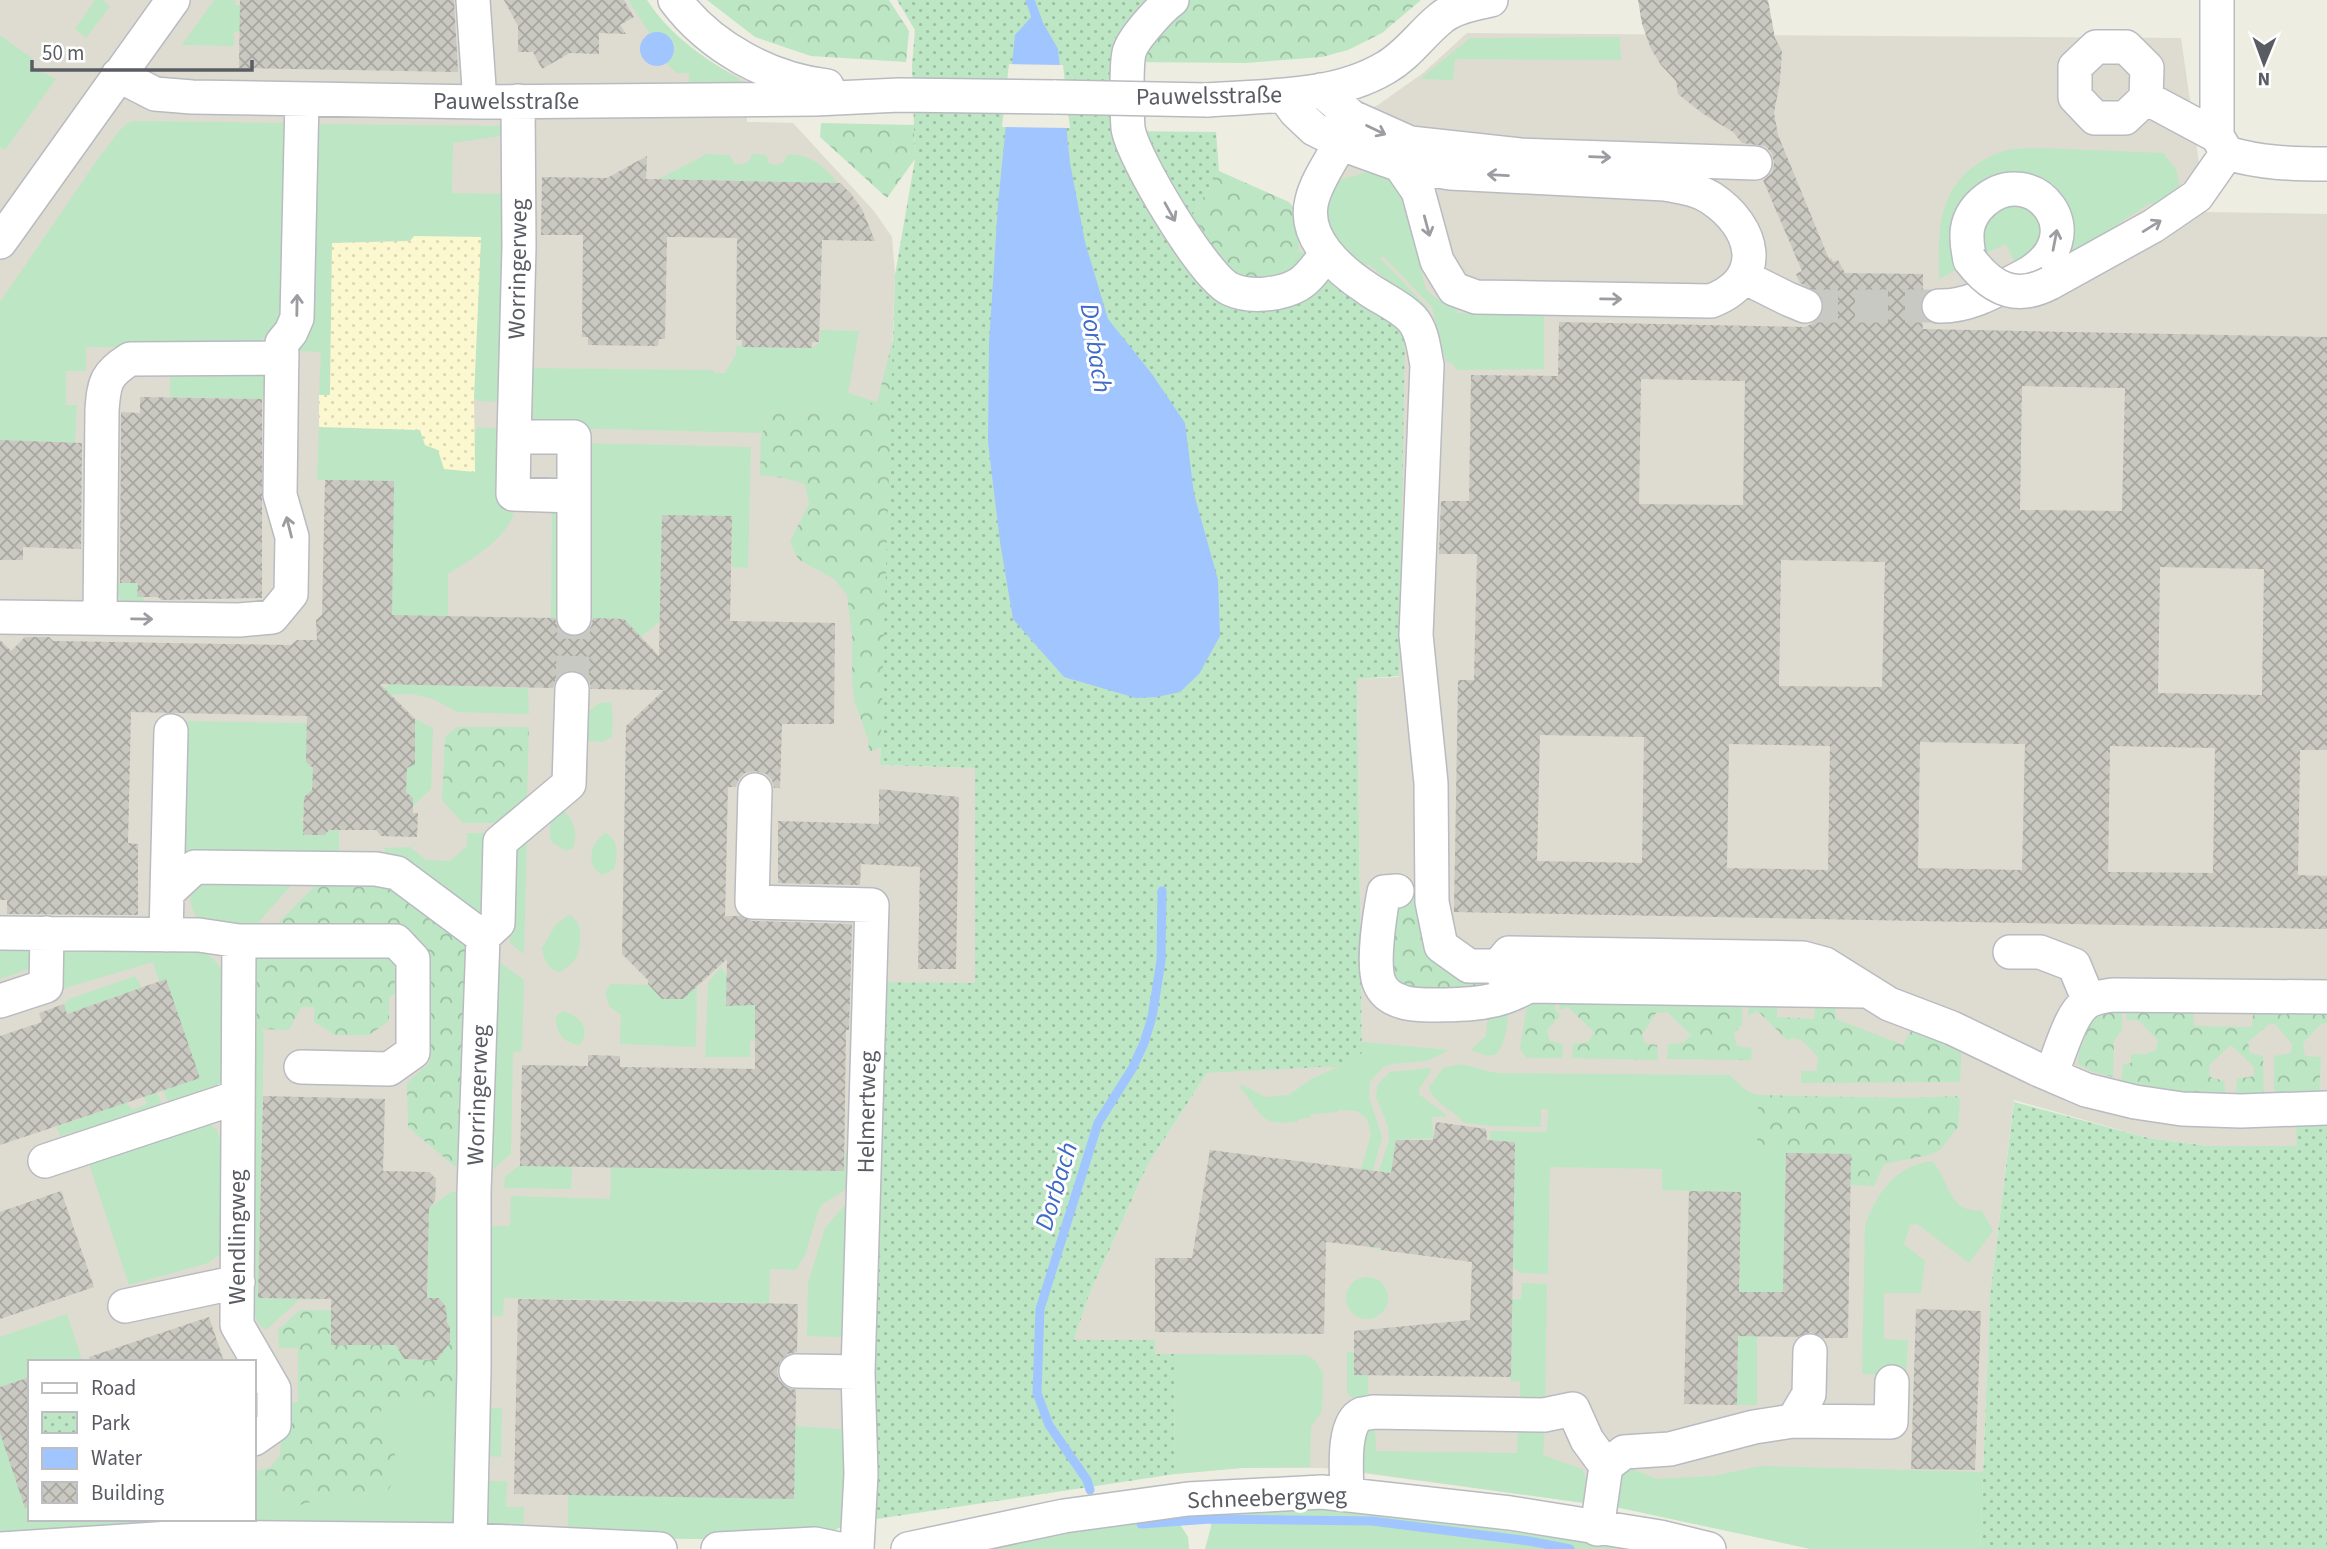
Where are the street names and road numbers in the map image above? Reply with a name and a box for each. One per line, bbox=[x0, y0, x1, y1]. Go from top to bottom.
street label: Pauwelsstraße bbox=[1136, 77, 1282, 115]
street label: Pauwelsstraße bbox=[433, 84, 579, 119]
street label: Worringerweg bbox=[499, 198, 537, 340]
street label: Worringerweg bbox=[458, 1024, 498, 1166]
street label: Helmertweg bbox=[848, 1050, 886, 1174]
street label: Wendlingweg bbox=[220, 1169, 255, 1305]
street label: Schneebergweg bbox=[1186, 1478, 1348, 1518]

